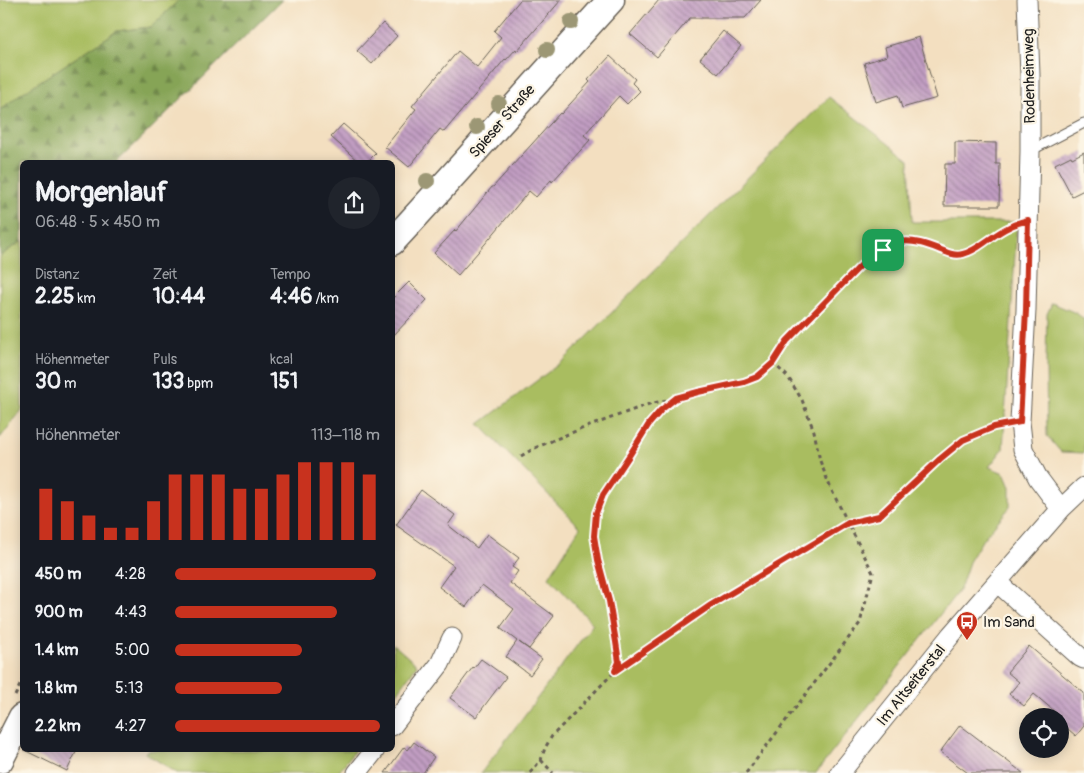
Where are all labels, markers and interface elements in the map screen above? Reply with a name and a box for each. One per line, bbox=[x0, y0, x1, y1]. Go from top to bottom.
street label: Rodenheimweg bbox=[1019, 28, 1040, 124]
street label: Spieser Straße bbox=[465, 80, 540, 162]
text: Morgenlauf bbox=[35, 175, 168, 210]
button: share bbox=[328, 177, 380, 229]
text: 06:48 · 5 × 450 m bbox=[35, 212, 160, 232]
pin bbox=[862, 229, 904, 271]
icon: arrive bbox=[869, 236, 897, 264]
text: Distanz bbox=[35, 266, 79, 283]
text: Zeit bbox=[153, 266, 177, 283]
text: Tempo bbox=[270, 266, 311, 283]
text: 2.25 bbox=[35, 283, 74, 310]
text: 10:44 bbox=[153, 283, 205, 310]
text: 4:46 bbox=[270, 283, 313, 310]
text: km bbox=[74, 290, 96, 307]
text: /km bbox=[313, 290, 339, 307]
text: Höhenmeter bbox=[35, 351, 110, 368]
text: Puls bbox=[153, 351, 177, 368]
text: kcal bbox=[270, 351, 293, 368]
text: 30 bbox=[35, 368, 61, 395]
text: 133 bbox=[153, 368, 184, 395]
text: 151 bbox=[270, 368, 298, 395]
text: m bbox=[61, 375, 77, 392]
text: bpm bbox=[184, 375, 213, 392]
text: Höhenmeter bbox=[35, 425, 120, 445]
text: 113–118 m bbox=[311, 425, 380, 445]
text: 450 m bbox=[35, 564, 82, 584]
text: 4:28 bbox=[115, 564, 146, 584]
text: 900 m bbox=[35, 602, 83, 622]
text: 4:43 bbox=[115, 602, 147, 622]
bus stop icon: Im Sand bbox=[955, 610, 979, 641]
place label: Im Sand bbox=[983, 613, 1035, 632]
text: 1.4 km bbox=[35, 640, 78, 660]
text: 5:00 bbox=[115, 640, 150, 660]
street label: Im Altseiterstal bbox=[873, 641, 950, 730]
text: 1.8 km bbox=[35, 678, 77, 698]
text: 5:13 bbox=[115, 678, 143, 698]
map controls bbox=[1019, 708, 1069, 758]
button: locate bbox=[1019, 708, 1069, 758]
text: 2.2 km bbox=[35, 716, 81, 736]
text: 4:27 bbox=[115, 716, 146, 736]

